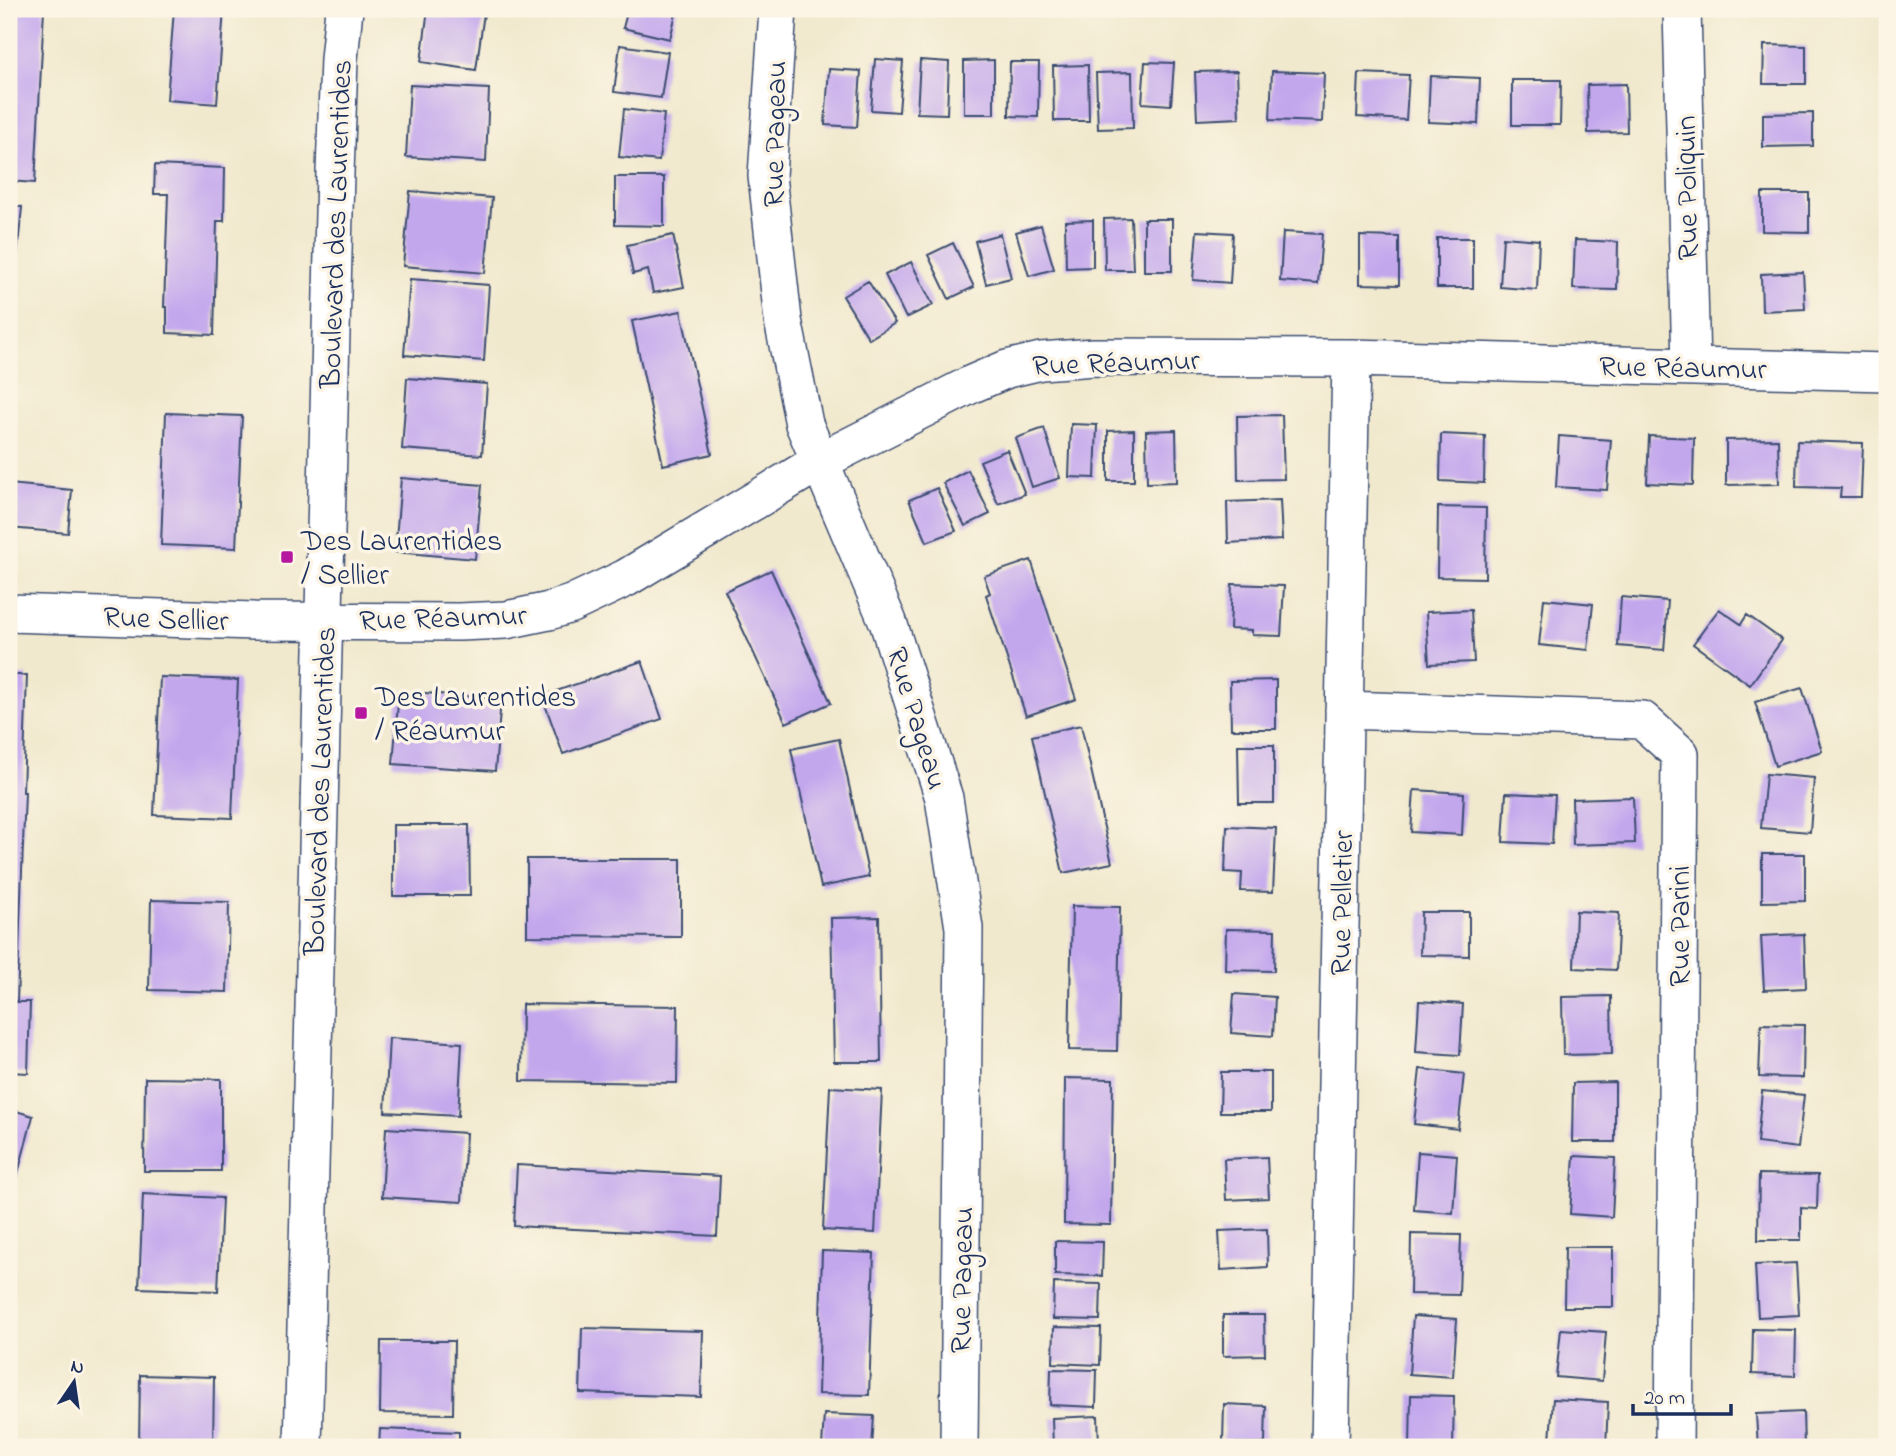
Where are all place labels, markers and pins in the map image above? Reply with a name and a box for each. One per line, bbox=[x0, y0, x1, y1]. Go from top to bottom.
place label: Des Laurentides / Sellier bbox=[300, 521, 502, 599]
marker: Des Laurentides / Sellier bbox=[279, 549, 295, 565]
place label: Des Laurentides / Réaumur bbox=[374, 677, 576, 755]
marker: Des Laurentides / Réaumur bbox=[353, 705, 369, 721]

